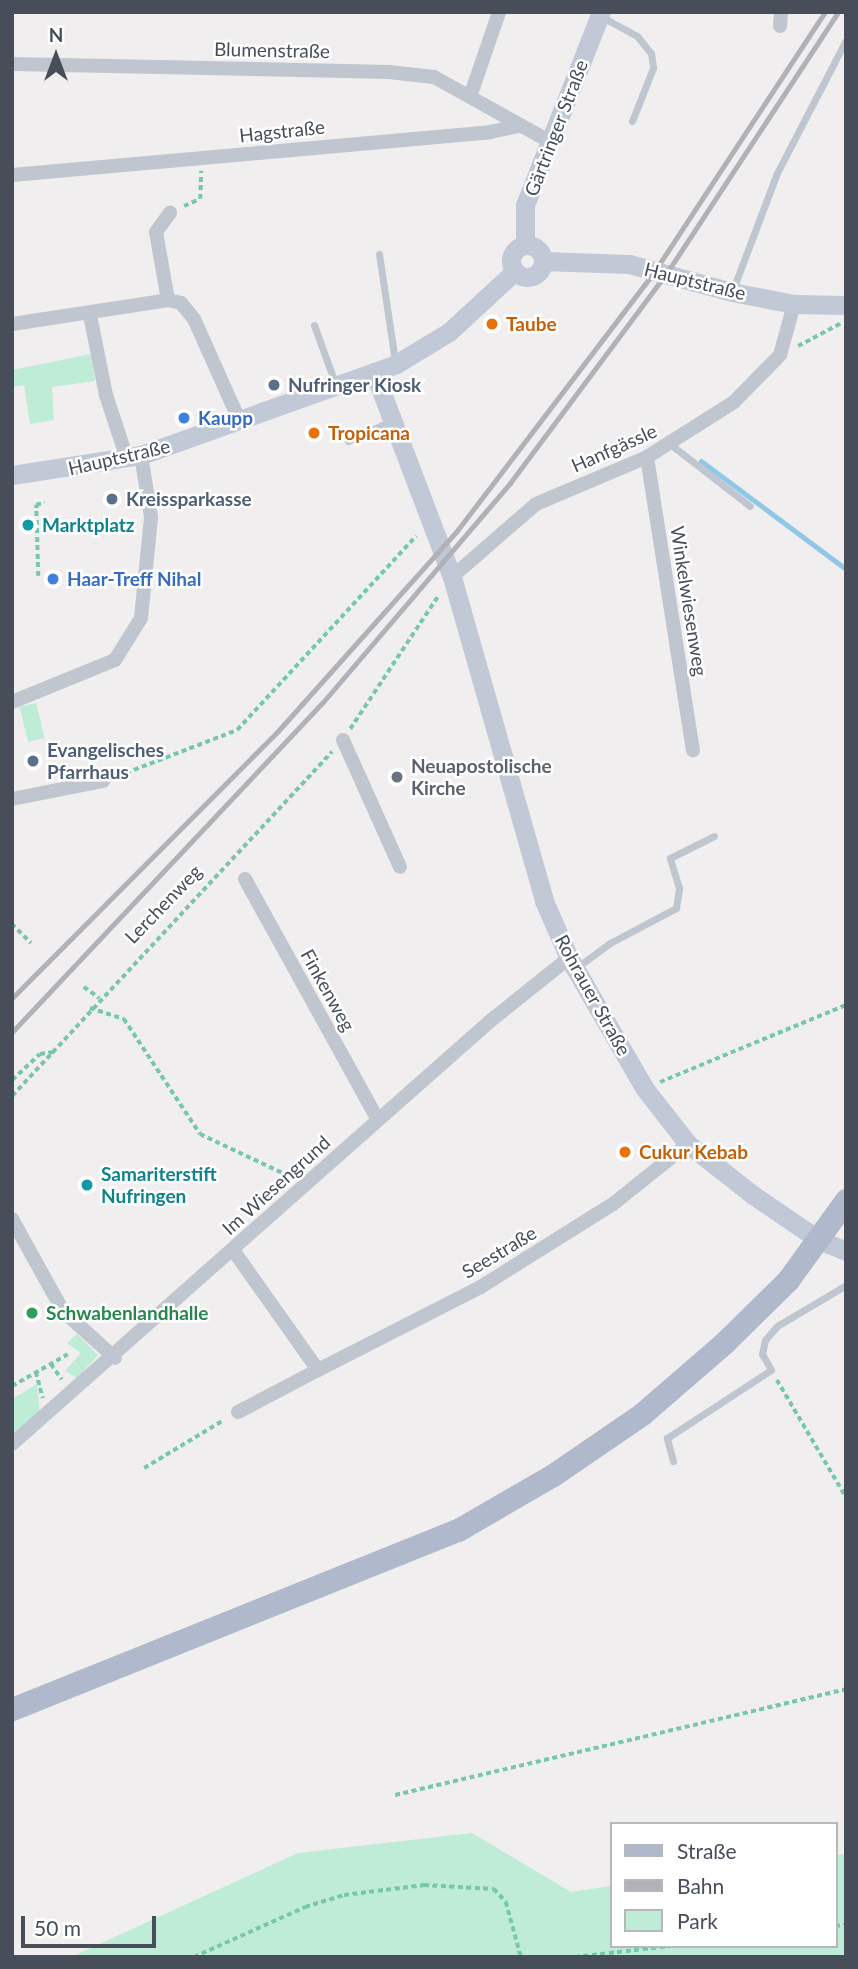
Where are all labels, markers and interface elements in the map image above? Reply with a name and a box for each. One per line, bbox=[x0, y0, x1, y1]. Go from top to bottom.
north arrow bbox=[21, 21, 91, 91]
text: N bbox=[49, 23, 63, 46]
street label: Blumenstraße bbox=[214, 38, 330, 62]
street label: Gärtringer Straße bbox=[519, 56, 593, 200]
street label: Hagstraße bbox=[238, 115, 326, 147]
street label: Hauptstraße bbox=[642, 257, 748, 305]
place label: Taube bbox=[506, 313, 557, 335]
marker: Taube bbox=[484, 316, 500, 332]
place label: Nufringer Kiosk bbox=[288, 374, 422, 396]
marker: Nufringer Kiosk bbox=[266, 377, 282, 393]
place label: Kaupp bbox=[198, 407, 253, 429]
marker: Kaupp bbox=[176, 410, 192, 426]
street label: Hanfgässle bbox=[568, 419, 660, 477]
place label: Tropicana bbox=[328, 422, 410, 444]
marker: Tropicana bbox=[306, 425, 322, 441]
street label: Hauptstraße bbox=[66, 434, 172, 480]
place label: Kreissparkasse bbox=[126, 488, 252, 510]
marker: Kreissparkasse bbox=[104, 491, 120, 507]
place label: Marktplatz bbox=[42, 514, 134, 536]
marker: Marktplatz bbox=[20, 517, 36, 533]
street label: Winkelwiesenweg bbox=[666, 524, 712, 678]
place label: Haar-Treff Nihal bbox=[67, 568, 202, 590]
marker: Haar-Treff Nihal bbox=[45, 571, 61, 587]
place label: Evangelisches Pfarrhaus bbox=[47, 739, 164, 783]
marker: Evangelisches Pfarrhaus bbox=[25, 753, 41, 769]
place label: Neuapostolische Kirche bbox=[411, 755, 552, 799]
marker: Neuapostolische Kirche bbox=[389, 769, 405, 785]
street label: Lerchenweg bbox=[120, 860, 206, 948]
street label: Rohrauer Straße bbox=[550, 930, 636, 1060]
street label: Finkenweg bbox=[296, 945, 360, 1035]
street label: Im Wiesengrund bbox=[217, 1131, 335, 1239]
place label: Cukur Kebab bbox=[639, 1141, 748, 1163]
marker: Cukur Kebab bbox=[617, 1144, 633, 1160]
place label: Samariterstift Nufringen bbox=[101, 1163, 217, 1207]
marker: Samariterstift Nufringen bbox=[79, 1177, 95, 1193]
street label: Seestraße bbox=[458, 1221, 540, 1283]
place label: Schwabenlandhalle bbox=[46, 1302, 208, 1324]
marker: Schwabenlandhalle bbox=[24, 1305, 40, 1321]
legend bbox=[610, 1822, 837, 1948]
text: Straße bbox=[677, 1838, 737, 1863]
text: Bahn bbox=[677, 1873, 724, 1898]
scale bar bbox=[24, 1902, 159, 1946]
text: Park bbox=[677, 1908, 718, 1933]
text: 50 m bbox=[34, 1915, 81, 1940]

